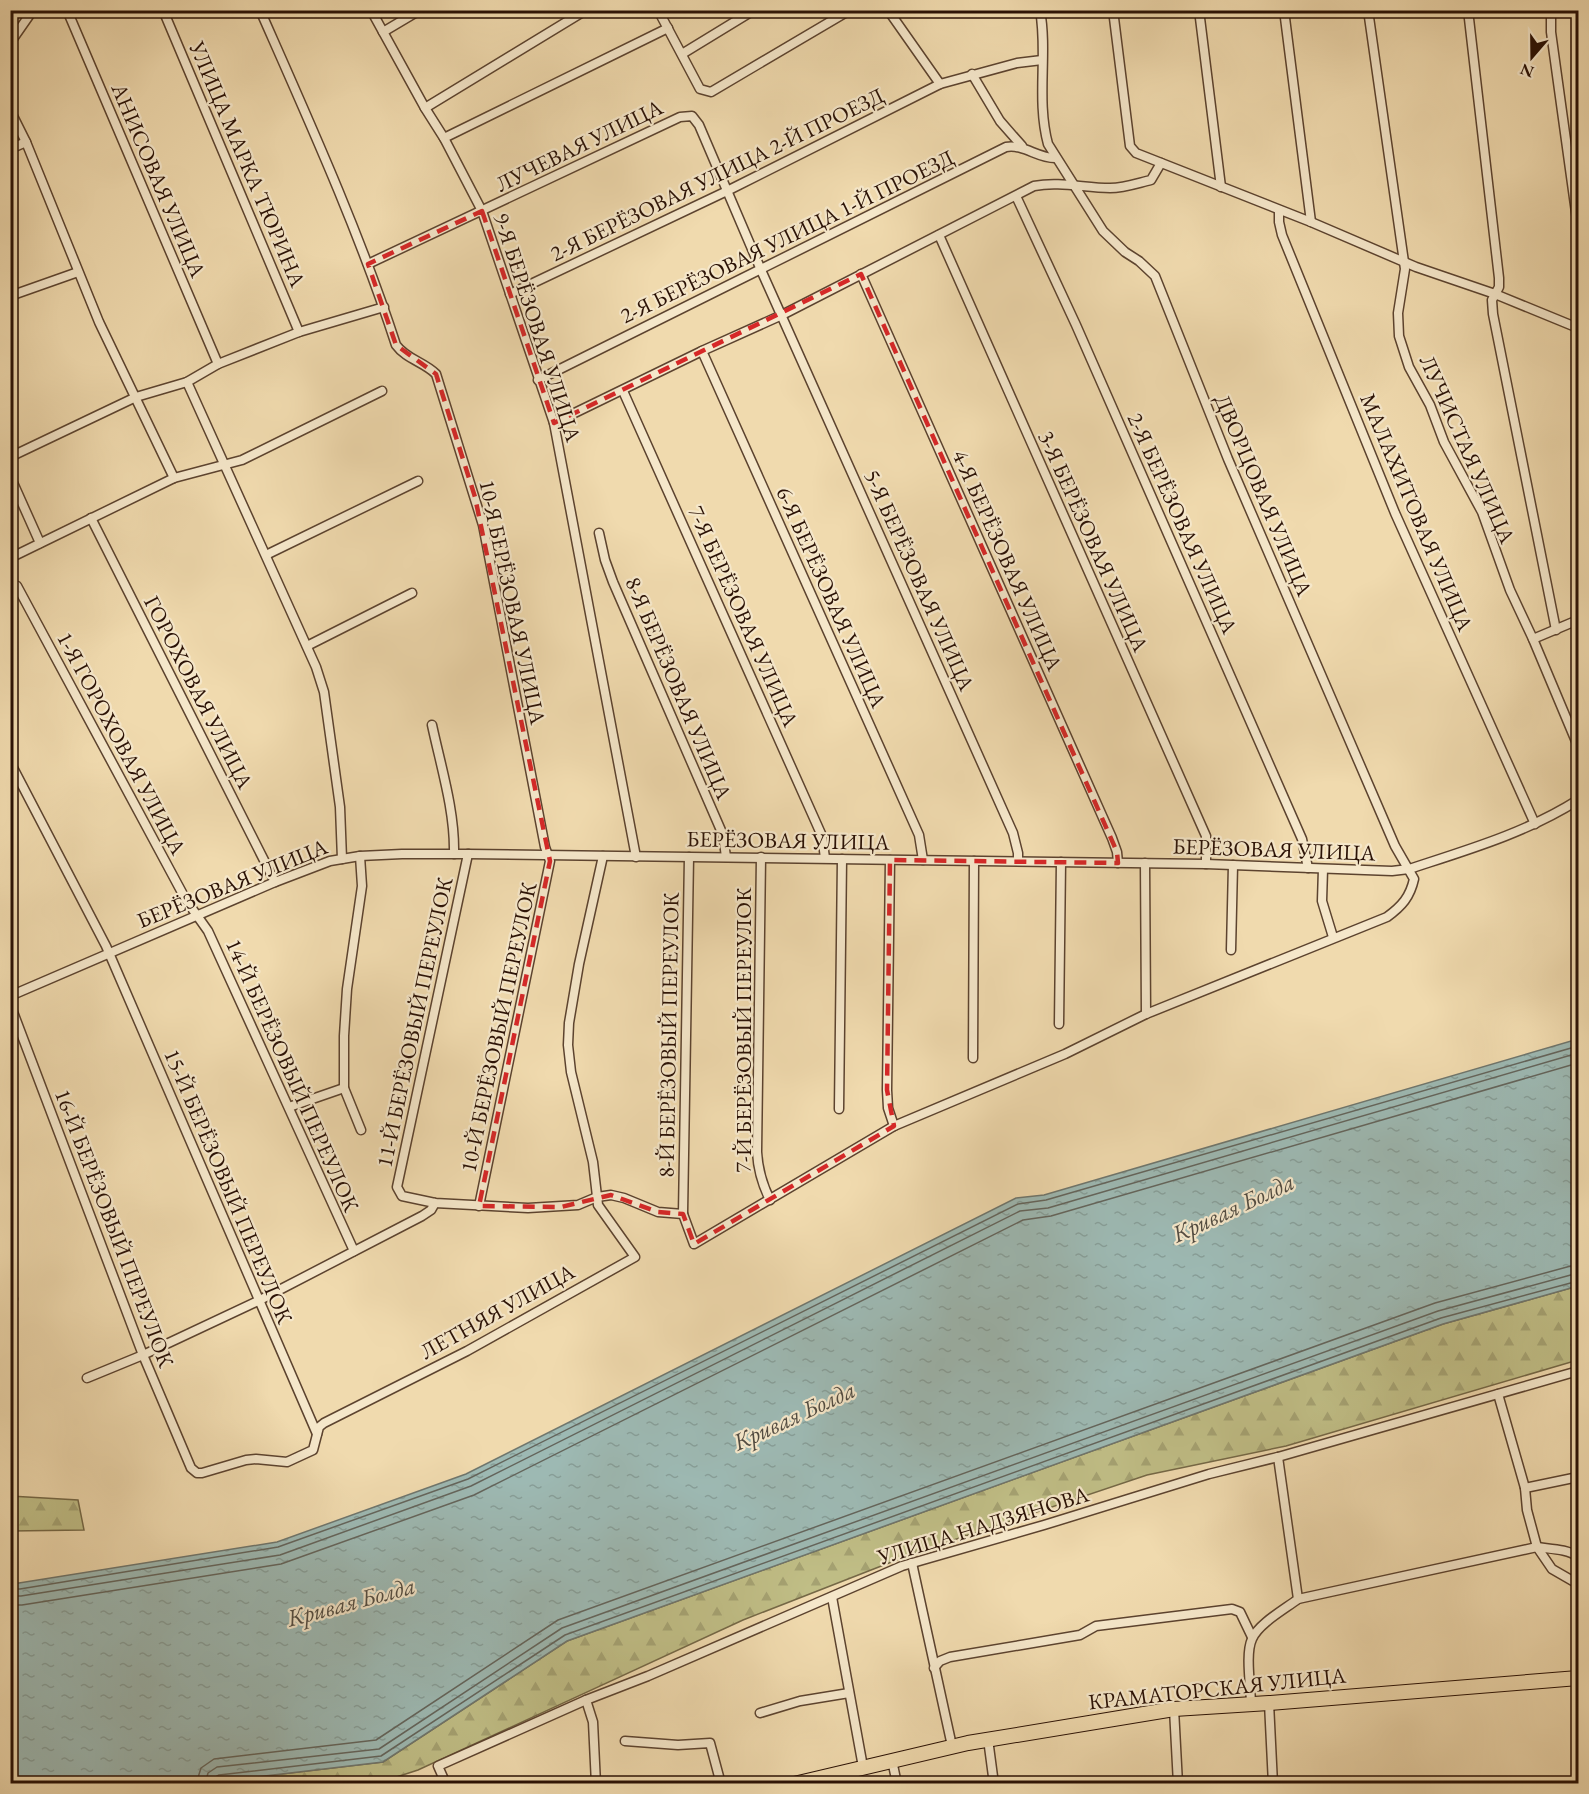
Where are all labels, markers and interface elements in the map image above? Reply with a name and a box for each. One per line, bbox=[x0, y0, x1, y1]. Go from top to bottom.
north arrow bbox=[1502, 27, 1562, 87]
street label: УЛИЦА МАРКА ТЮРИНА bbox=[182, 36, 313, 292]
text: N bbox=[1517, 59, 1537, 83]
street label: АНИСОВАЯ УЛИЦА bbox=[104, 78, 213, 283]
street label: 2-Я БЕРЁЗОВАЯ УЛИЦА 2-Й ПРОЕЗД bbox=[545, 81, 889, 268]
street label: ЛУЧЕВАЯ УЛИЦА bbox=[491, 92, 668, 198]
street label: 2-Я БЕРЁЗОВАЯ УЛИЦА 1-Й ПРОЕЗД bbox=[615, 143, 959, 330]
street label: 9-Я БЕРЁЗОВАЯ УЛИЦА bbox=[487, 209, 588, 446]
street label: ЛУЧИСТАЯ УЛИЦА bbox=[1413, 350, 1522, 549]
street label: МАЛАХИТОВАЯ УЛИЦА bbox=[1353, 389, 1480, 636]
street label: ДВОРЦОВАЯ УЛИЦА bbox=[1208, 390, 1320, 601]
street label: 2-Я БЕРЁЗОВАЯ УЛИЦА bbox=[1121, 408, 1245, 639]
street label: 3-Я БЕРЁЗОВАЯ УЛИЦА bbox=[1032, 426, 1156, 657]
street label: 4-Я БЕРЁЗОВАЯ УЛИЦА bbox=[946, 445, 1070, 676]
street label: 5-Я БЕРЁЗОВАЯ УЛИЦА bbox=[858, 465, 982, 696]
street label: 10-Я БЕРЁЗОВАЯ УЛИЦА bbox=[472, 477, 553, 728]
street label: 6-Я БЕРЁЗОВАЯ УЛИЦА bbox=[770, 482, 894, 713]
street label: 7-Я БЕРЁЗОВАЯ УЛИЦА bbox=[682, 501, 806, 732]
street label: 8-Я БЕРЁЗОВАЯ УЛИЦА bbox=[618, 573, 739, 805]
street label: ГОРОХОВАЯ УЛИЦА bbox=[137, 591, 260, 794]
street label: 1-Я ГОРОХОВАЯ УЛИЦА bbox=[50, 627, 193, 860]
street label: БЕРЁЗОВАЯ УЛИЦА bbox=[686, 824, 891, 857]
street label: БЕРЁЗОВАЯ УЛИЦА bbox=[1172, 831, 1377, 868]
street label: БЕРЁЗОВАЯ УЛИЦА bbox=[133, 832, 333, 935]
street label: 11-Й БЕРЁЗОВЫЙ ПЕРЕУЛОК bbox=[370, 874, 460, 1170]
street label: 10-Й БЕРЁЗОВЫЙ ПЕРЕУЛОК bbox=[454, 879, 544, 1175]
street label: 7-Й БЕРЁЗОВЫЙ ПЕРЕУЛОК bbox=[729, 887, 758, 1173]
street label: 8-Й БЕРЁЗОВЫЙ ПЕРЕУЛОК bbox=[652, 892, 685, 1178]
street label: 14-Й БЕРЁЗОВЫЙ ПЕРЕУЛОК bbox=[219, 934, 366, 1217]
street label: 15-Й БЕРЁЗОВЫЙ ПЕРЕУЛОК bbox=[157, 1044, 300, 1328]
street label: 16-Й БЕРЁЗОВЫЙ ПЕРЕУЛОК bbox=[48, 1085, 181, 1372]
water label: Кривая Болда bbox=[1166, 1166, 1299, 1250]
street label: ЛЕТНЯЯ УЛИЦА bbox=[415, 1257, 580, 1366]
water label: Кривая Болда bbox=[727, 1374, 860, 1458]
street label: УЛИЦА НАДЗЯНОВА bbox=[873, 1479, 1093, 1572]
water label: Кривая Болда bbox=[282, 1570, 418, 1634]
street label: КРАМАТОРСКАЯ УЛИЦА bbox=[1087, 1660, 1348, 1716]

